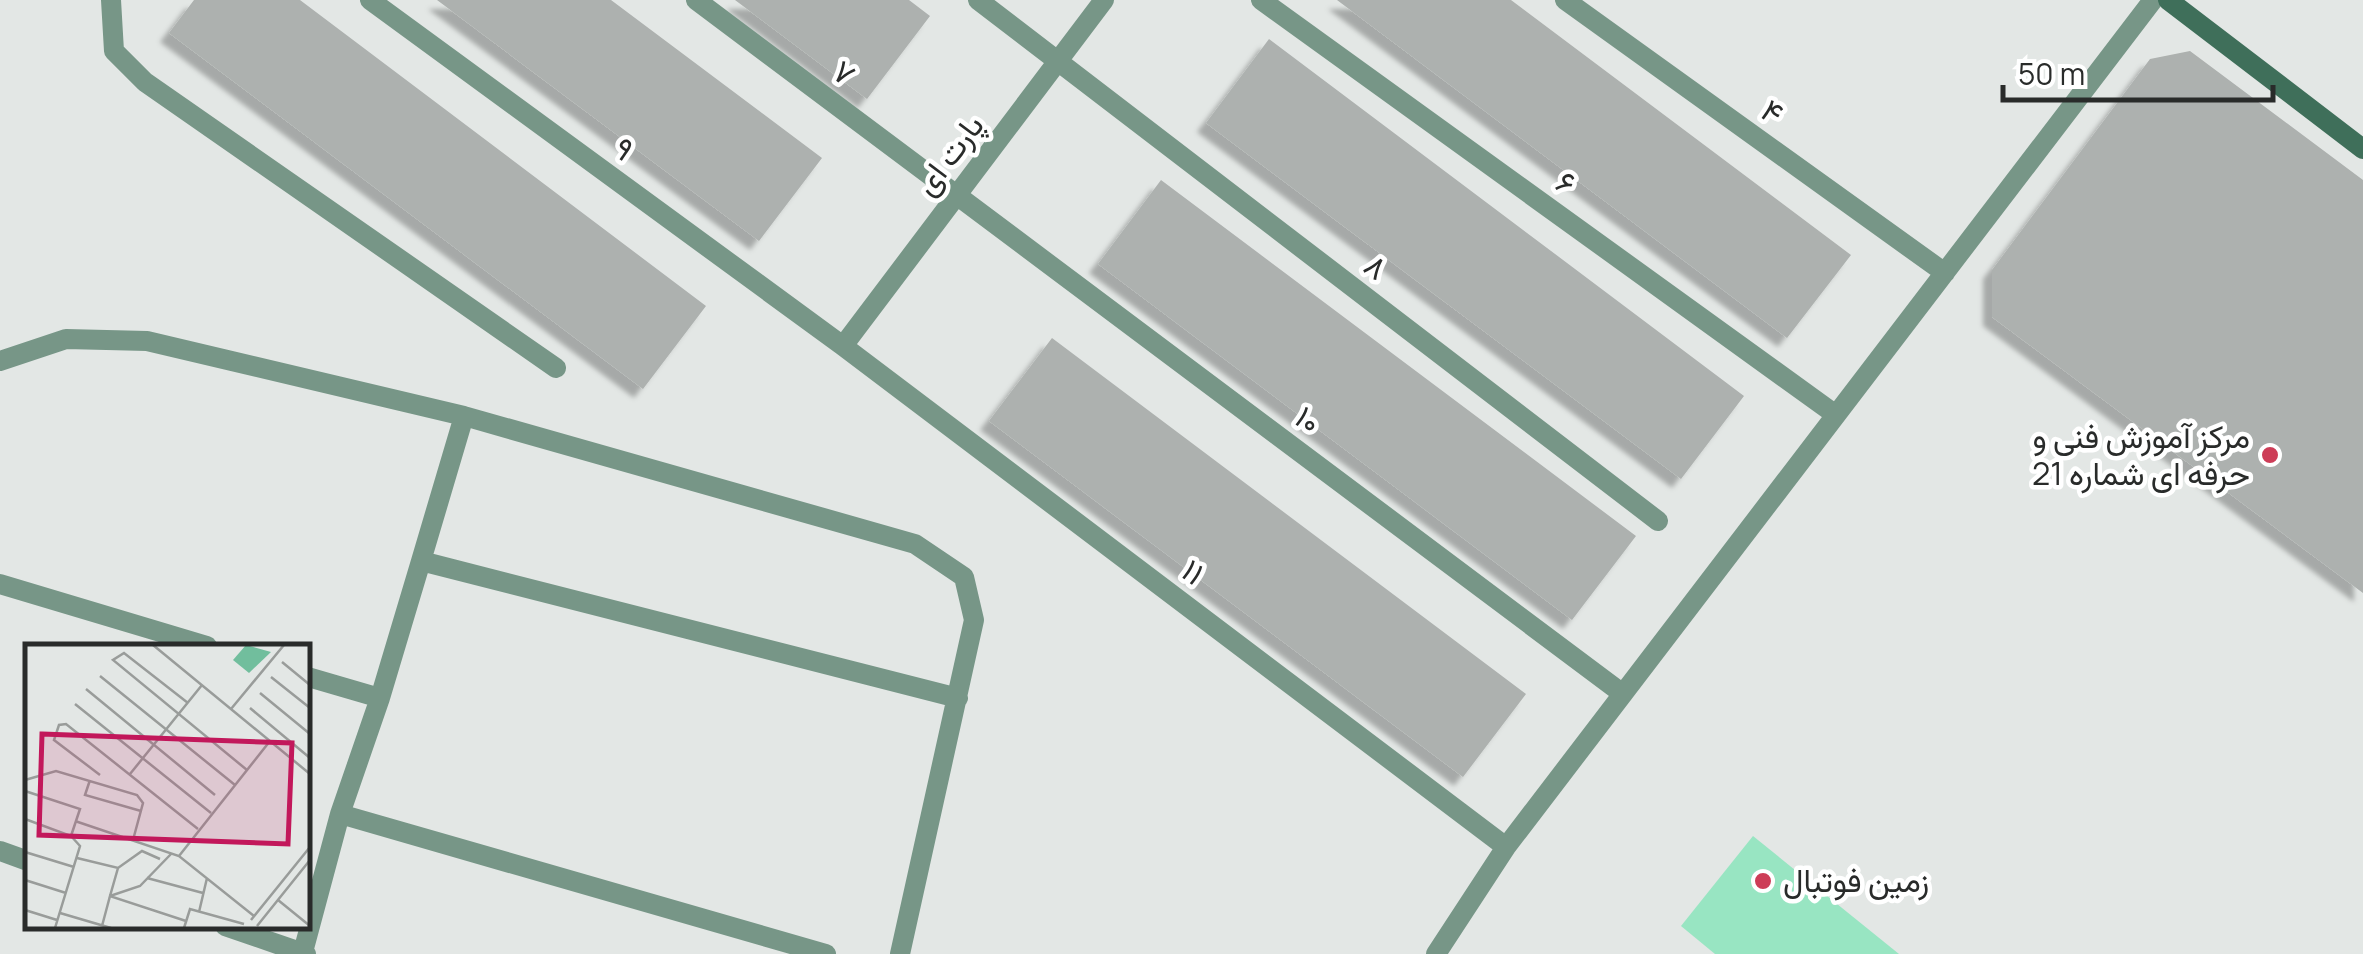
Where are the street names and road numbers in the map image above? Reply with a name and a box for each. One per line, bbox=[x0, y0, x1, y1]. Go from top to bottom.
street label: ۷ bbox=[824, 49, 865, 95]
street label: ۴ bbox=[1752, 88, 1793, 134]
street label: پارت ای bbox=[903, 105, 994, 205]
street label: ۹ bbox=[605, 126, 644, 171]
street label: ۶ bbox=[1547, 160, 1586, 205]
street label: ۸ bbox=[1356, 243, 1397, 289]
street label: ۱۰ bbox=[1286, 395, 1331, 444]
street label: ۱۱ bbox=[1173, 548, 1214, 594]

